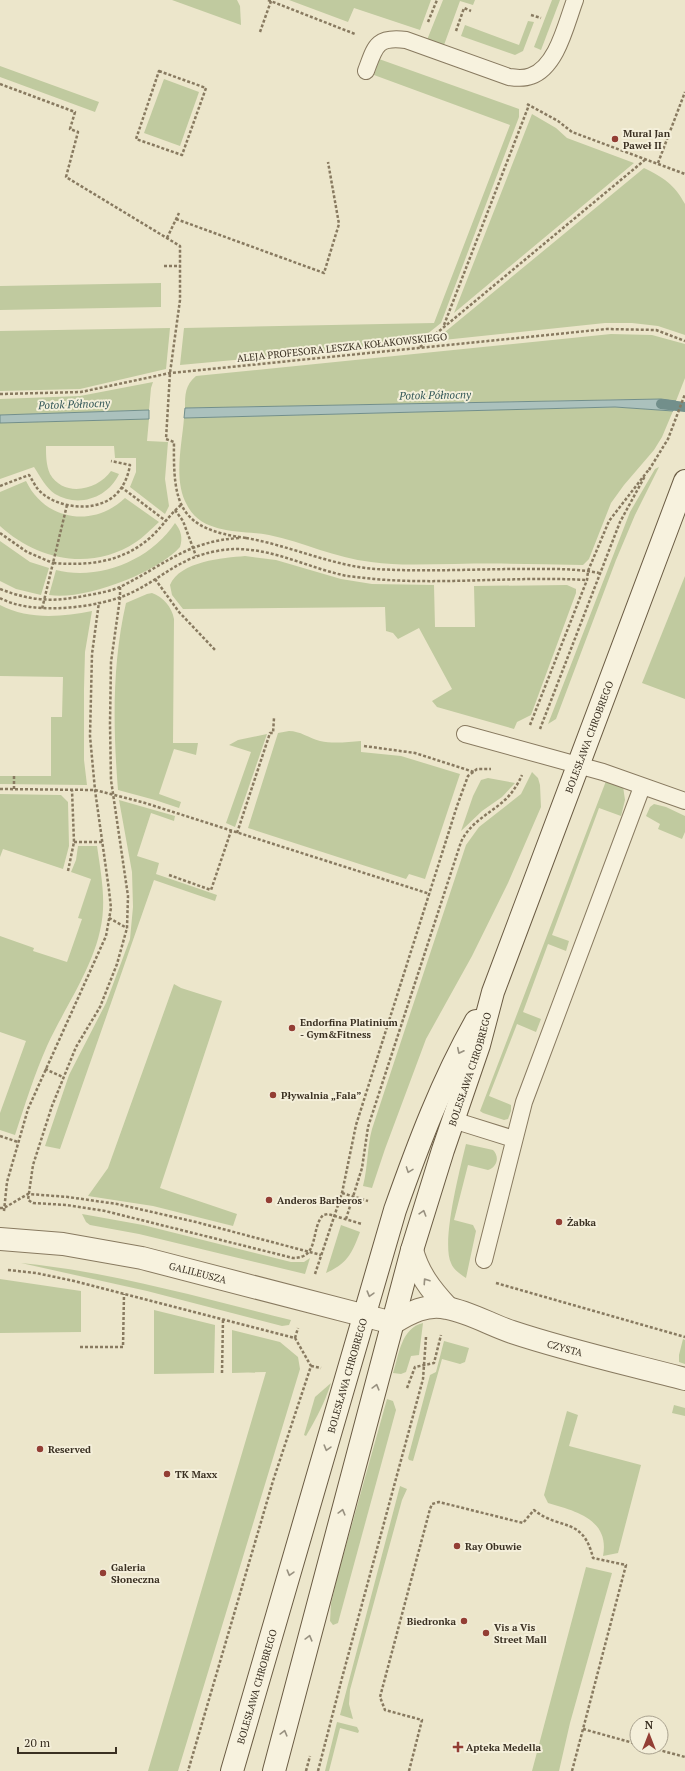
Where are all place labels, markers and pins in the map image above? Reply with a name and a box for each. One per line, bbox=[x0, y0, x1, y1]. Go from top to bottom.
place label: Mural Jan Paweł II bbox=[623, 127, 671, 152]
marker: Mural Jan Paweł II bbox=[610, 134, 620, 144]
place label: Endorfina Platinium - Gym&Fitness bbox=[300, 1016, 399, 1041]
marker: Endorfina Platinium - Gym&Fitness bbox=[287, 1023, 297, 1033]
place label: Pływalnia „Fala” bbox=[281, 1089, 361, 1102]
marker: Pływalnia „Fala” bbox=[268, 1090, 278, 1100]
place label: Anderos Barberos bbox=[277, 1194, 362, 1207]
marker: Anderos Barberos bbox=[264, 1195, 274, 1205]
place label: Żabka bbox=[567, 1216, 597, 1229]
marker: Żabka bbox=[554, 1217, 564, 1227]
place label: Reserved bbox=[48, 1443, 91, 1456]
marker: Reserved bbox=[35, 1444, 45, 1454]
place label: TK Maxx bbox=[175, 1468, 218, 1481]
marker: TK Maxx bbox=[162, 1469, 172, 1479]
place label: Ray Obuwie bbox=[465, 1540, 522, 1553]
marker: Ray Obuwie bbox=[452, 1541, 462, 1551]
place label: Galeria Słoneczna bbox=[111, 1561, 160, 1586]
marker: Galeria Słoneczna bbox=[98, 1568, 108, 1578]
place label: Biedronka bbox=[407, 1615, 456, 1628]
marker: Biedronka bbox=[459, 1616, 469, 1626]
place label: Vis a Vis Street Mall bbox=[494, 1621, 547, 1646]
marker: Vis a Vis Street Mall bbox=[481, 1628, 491, 1638]
place label: Apteka Medella bbox=[466, 1741, 541, 1754]
marker: Apteka Medella bbox=[453, 1742, 463, 1752]

